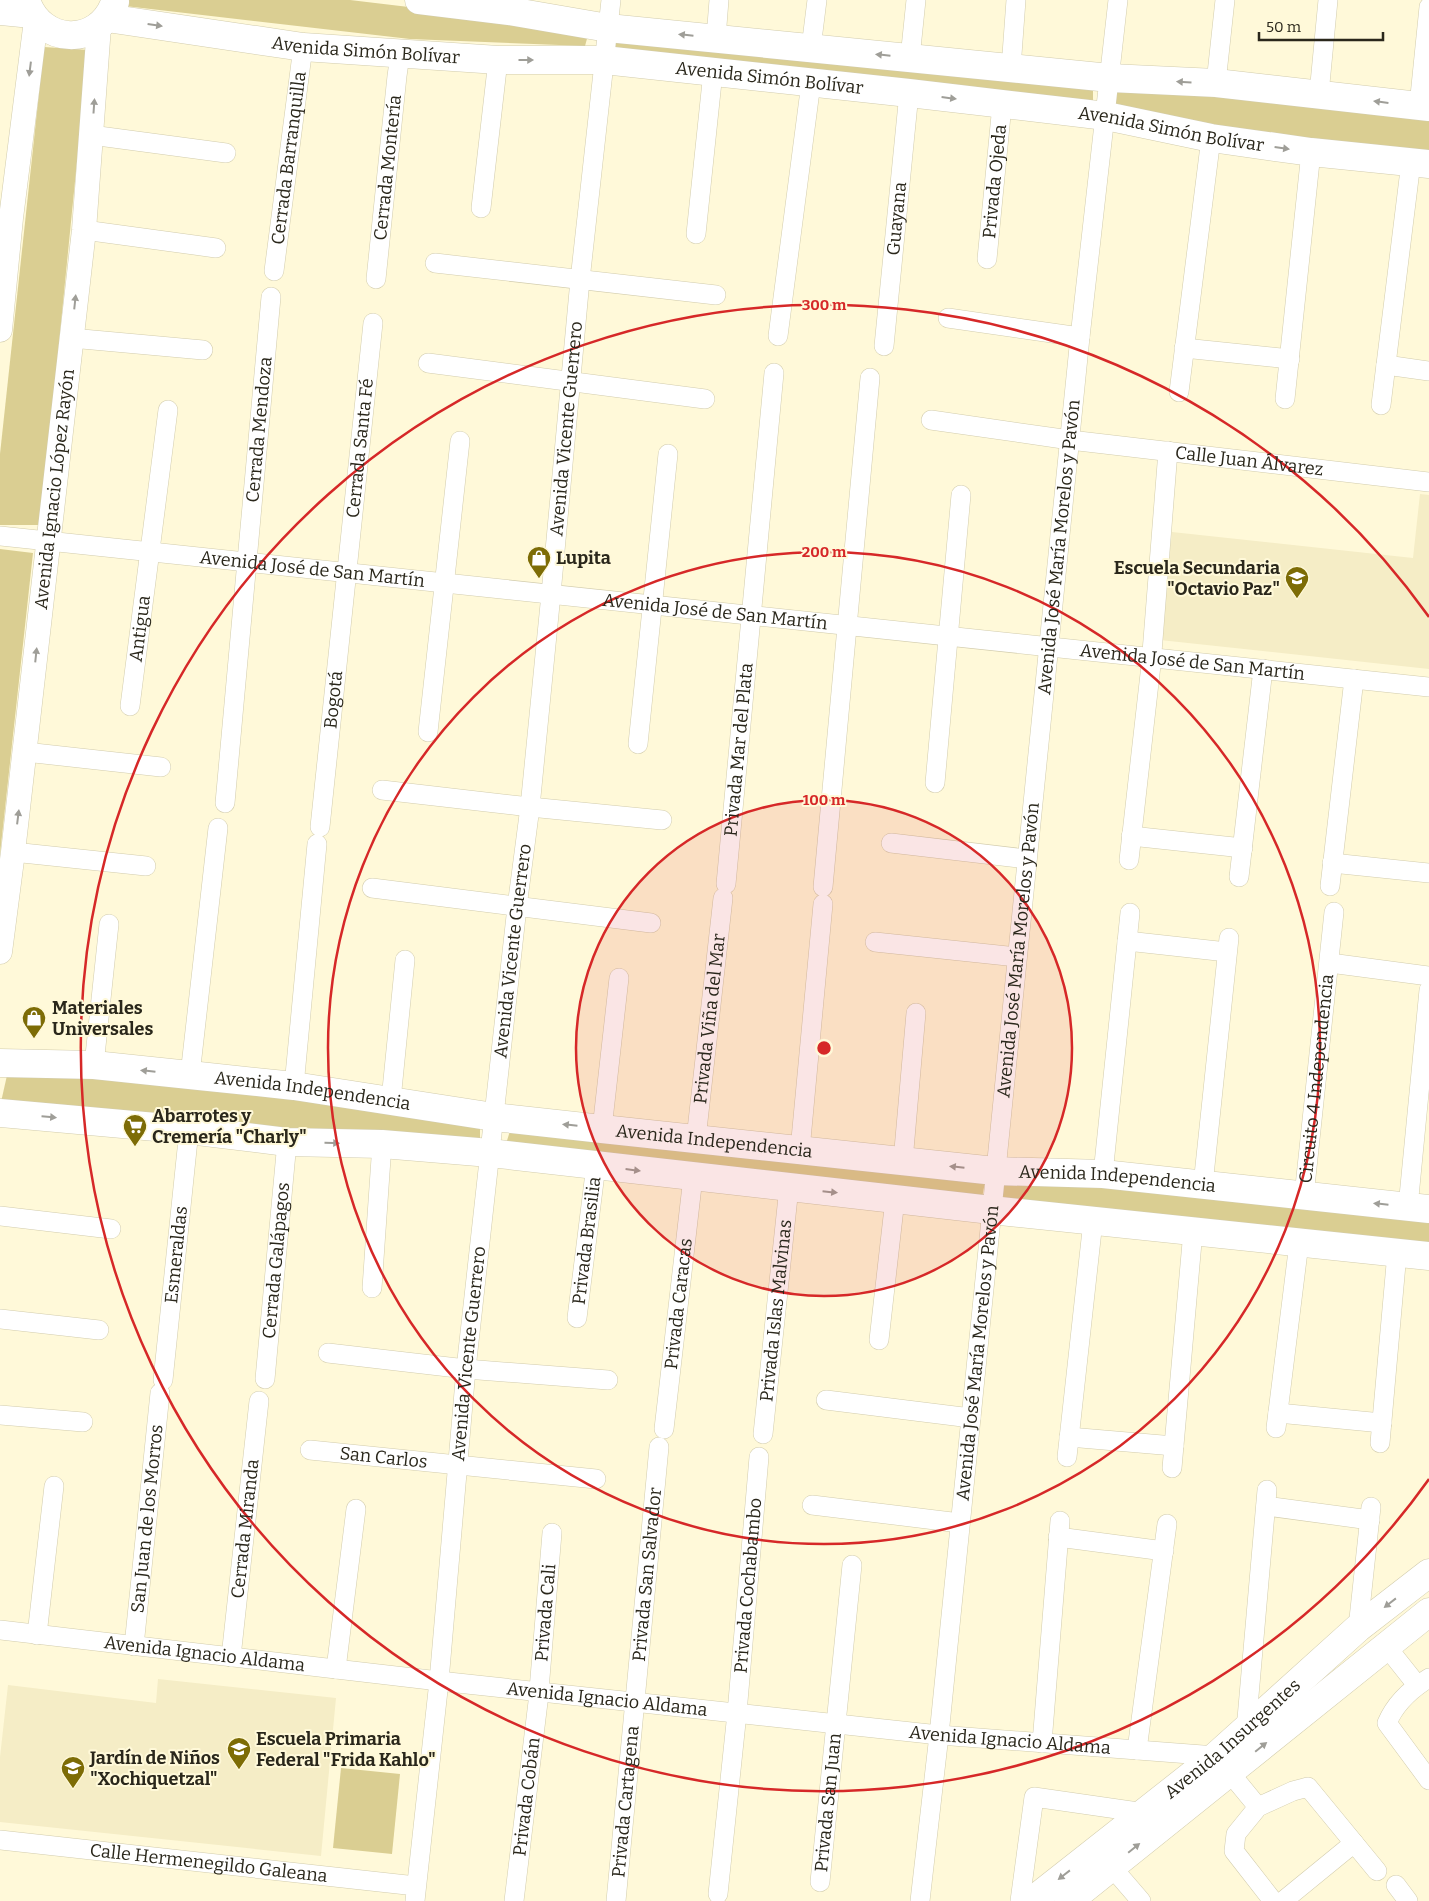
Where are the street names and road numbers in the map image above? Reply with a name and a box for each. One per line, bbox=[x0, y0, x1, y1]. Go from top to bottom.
street label: Avenida Simón Bolívar bbox=[270, 32, 461, 68]
street label: Avenida Simón Bolívar bbox=[674, 57, 865, 99]
street label: Cerrada Barranquilla bbox=[267, 70, 311, 246]
street label: Cerrada Montería bbox=[369, 94, 406, 241]
street label: Avenida Simón Bolívar bbox=[1077, 102, 1265, 156]
street label: Privada Ojeda bbox=[978, 123, 1011, 239]
street label: Guayana bbox=[882, 181, 911, 256]
street label: Avenida Vicente Guerrero bbox=[545, 320, 587, 537]
street label: Cerrada Mendoza bbox=[241, 355, 277, 503]
street label: Avenida Ignacio López Rayón bbox=[30, 367, 79, 611]
street label: Cerrada Santa Fé bbox=[342, 377, 378, 519]
street label: Avenida José María Morelos y Pavón bbox=[1033, 398, 1085, 696]
street label: Calle Juan Álvarez bbox=[1174, 441, 1325, 481]
street label: Avenida José de San Martín bbox=[199, 546, 426, 592]
street label: Avenida José de San Martín bbox=[601, 589, 829, 634]
street label: Antigua bbox=[125, 594, 155, 663]
street label: Avenida José de San Martín bbox=[1079, 639, 1307, 685]
street label: Privada Mar del Plata bbox=[720, 662, 758, 837]
street label: Bogotá bbox=[319, 670, 347, 730]
street label: Avenida José María Morelos y Pavón bbox=[992, 801, 1044, 1099]
street label: Avenida Vicente Guerrero bbox=[489, 843, 536, 1059]
street label: Privada Viña del Mar bbox=[689, 932, 730, 1105]
street label: Circuito 4 Independencia bbox=[1294, 973, 1338, 1184]
street label: Avenida Independencia bbox=[213, 1067, 412, 1115]
street label: Avenida Independencia bbox=[615, 1120, 814, 1162]
street label: Avenida Independencia bbox=[1018, 1161, 1217, 1197]
street label: Privada Brasilia bbox=[568, 1175, 605, 1306]
street label: Cerrada Galápagos bbox=[258, 1181, 294, 1340]
street label: Avenida José María Morelos y Pavón bbox=[952, 1204, 1003, 1502]
street label: Esmeraldas bbox=[160, 1205, 192, 1304]
street label: Privada Islas Malvinas bbox=[755, 1219, 796, 1403]
street label: Privada Caracas bbox=[660, 1237, 697, 1371]
street label: Avenida Vicente Guerrero bbox=[447, 1245, 490, 1462]
street label: San Juan de los Morros bbox=[126, 1423, 168, 1614]
street label: San Carlos bbox=[339, 1442, 429, 1473]
street label: Cerrada Miranda bbox=[226, 1458, 264, 1600]
street label: Privada San Salvador bbox=[628, 1486, 666, 1662]
street label: Privada Cochabambo bbox=[729, 1497, 766, 1674]
street label: Privada Cali bbox=[530, 1563, 560, 1662]
street label: Avenida Ignacio Aldama bbox=[103, 1631, 306, 1676]
street label: Avenida Insurgentes bbox=[1160, 1674, 1305, 1803]
street label: Avenida Ignacio Aldama bbox=[505, 1677, 709, 1721]
street label: Avenida Ignacio Aldama bbox=[908, 1721, 1112, 1759]
street label: Privada Cartagena bbox=[607, 1724, 644, 1878]
street label: Privada San Juan bbox=[810, 1731, 846, 1873]
street label: Privada Cobán bbox=[509, 1736, 545, 1857]
street label: Calle Hermenegildo Galeana bbox=[89, 1839, 329, 1887]

